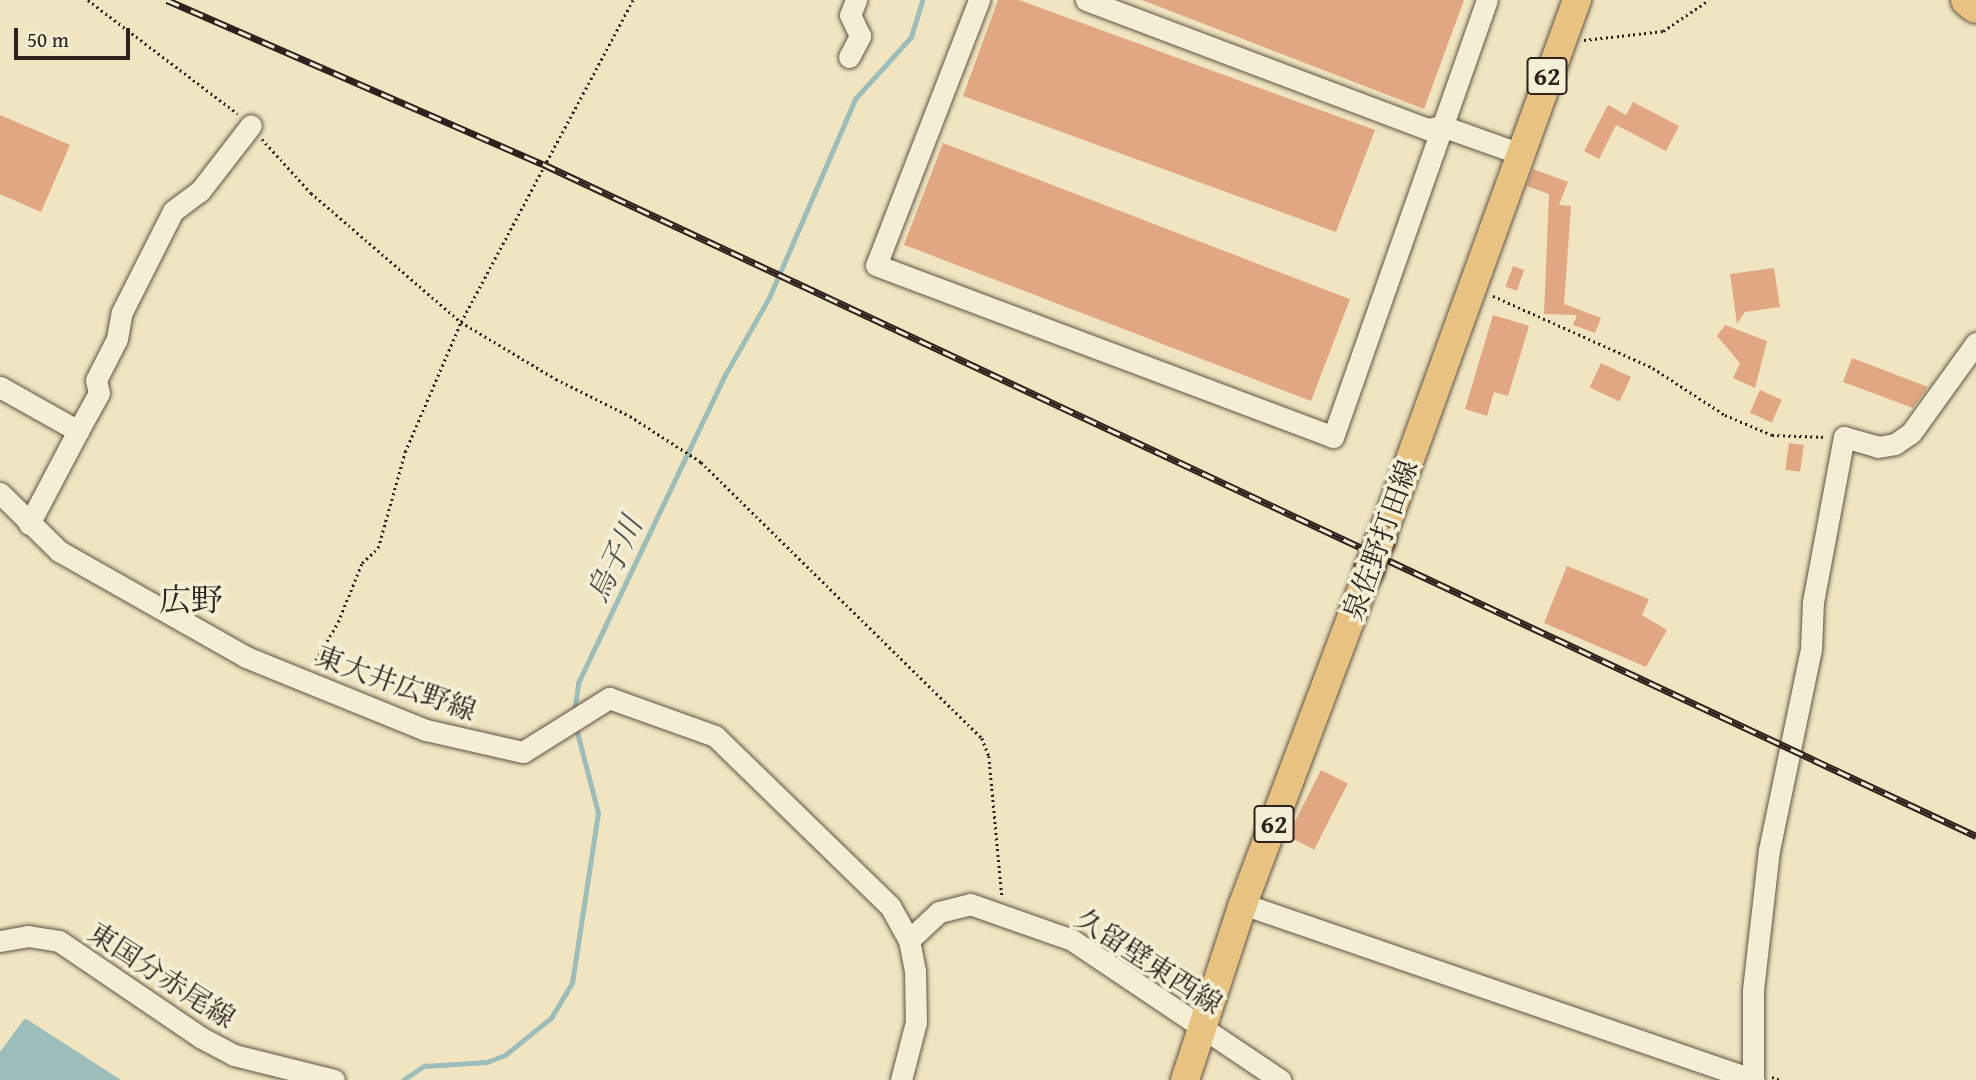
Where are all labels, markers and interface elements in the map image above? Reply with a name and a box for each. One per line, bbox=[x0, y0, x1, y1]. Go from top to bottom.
scale bar bbox=[18, 14, 133, 58]
text: 50 m bbox=[27, 24, 69, 55]
road number: 62 bbox=[1526, 54, 1568, 99]
street label: 泉佐野打田線 bbox=[1335, 455, 1425, 625]
water label: 烏子川 bbox=[579, 511, 649, 607]
district label: 広野 bbox=[159, 581, 223, 619]
street label: 東大井広野線 bbox=[311, 638, 481, 728]
road number: 62 bbox=[1253, 802, 1295, 846]
street label: 久留壁東西線 bbox=[1069, 901, 1229, 1021]
street label: 東国分赤尾線 bbox=[82, 915, 242, 1035]

